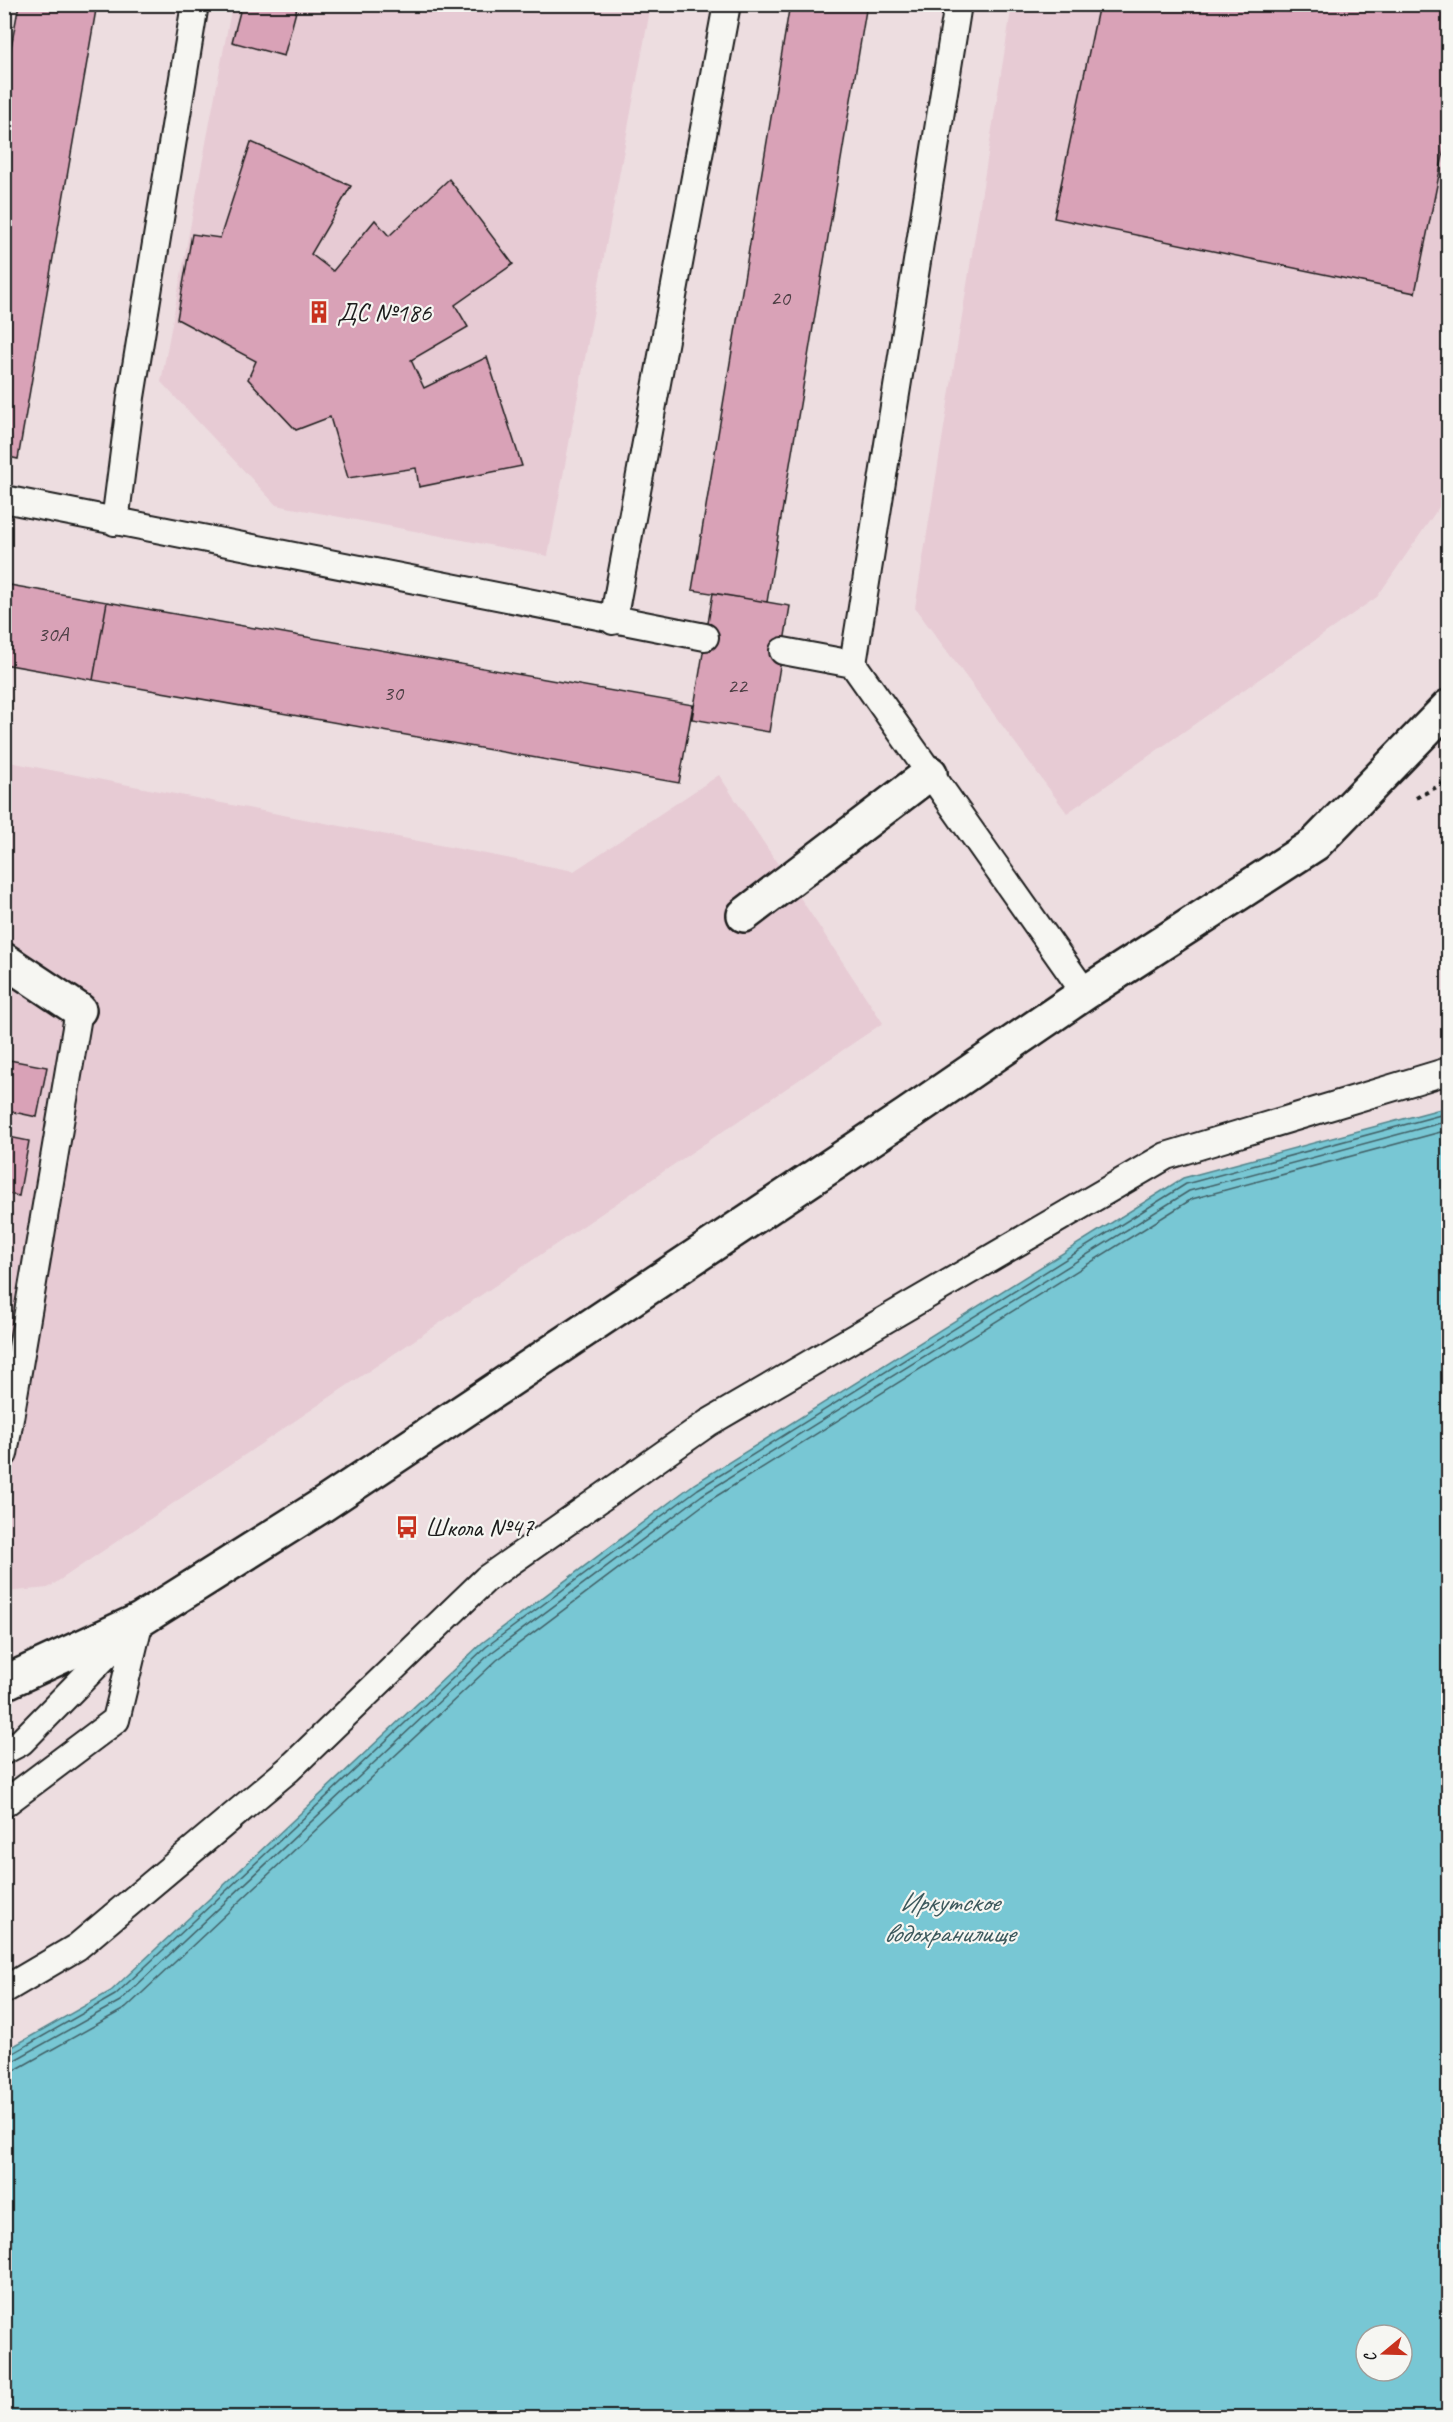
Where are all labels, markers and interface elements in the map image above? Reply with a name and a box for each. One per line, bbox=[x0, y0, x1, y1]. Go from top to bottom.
house number: 20 bbox=[770, 284, 792, 312]
place label: ДС №186 bbox=[337, 296, 432, 329]
building icon: ДС №186 bbox=[306, 299, 332, 325]
house number: 30А bbox=[38, 620, 69, 648]
house number: 22 bbox=[727, 672, 749, 700]
house number: 30 bbox=[383, 679, 405, 707]
place label: Школа №47 bbox=[425, 1511, 535, 1544]
bus stop icon: Школа №47 bbox=[394, 1514, 420, 1540]
water label: Иркутское водохранилище bbox=[884, 1885, 1018, 1950]
north arrow bbox=[1354, 2323, 1414, 2383]
text: С bbox=[1359, 2349, 1381, 2365]

